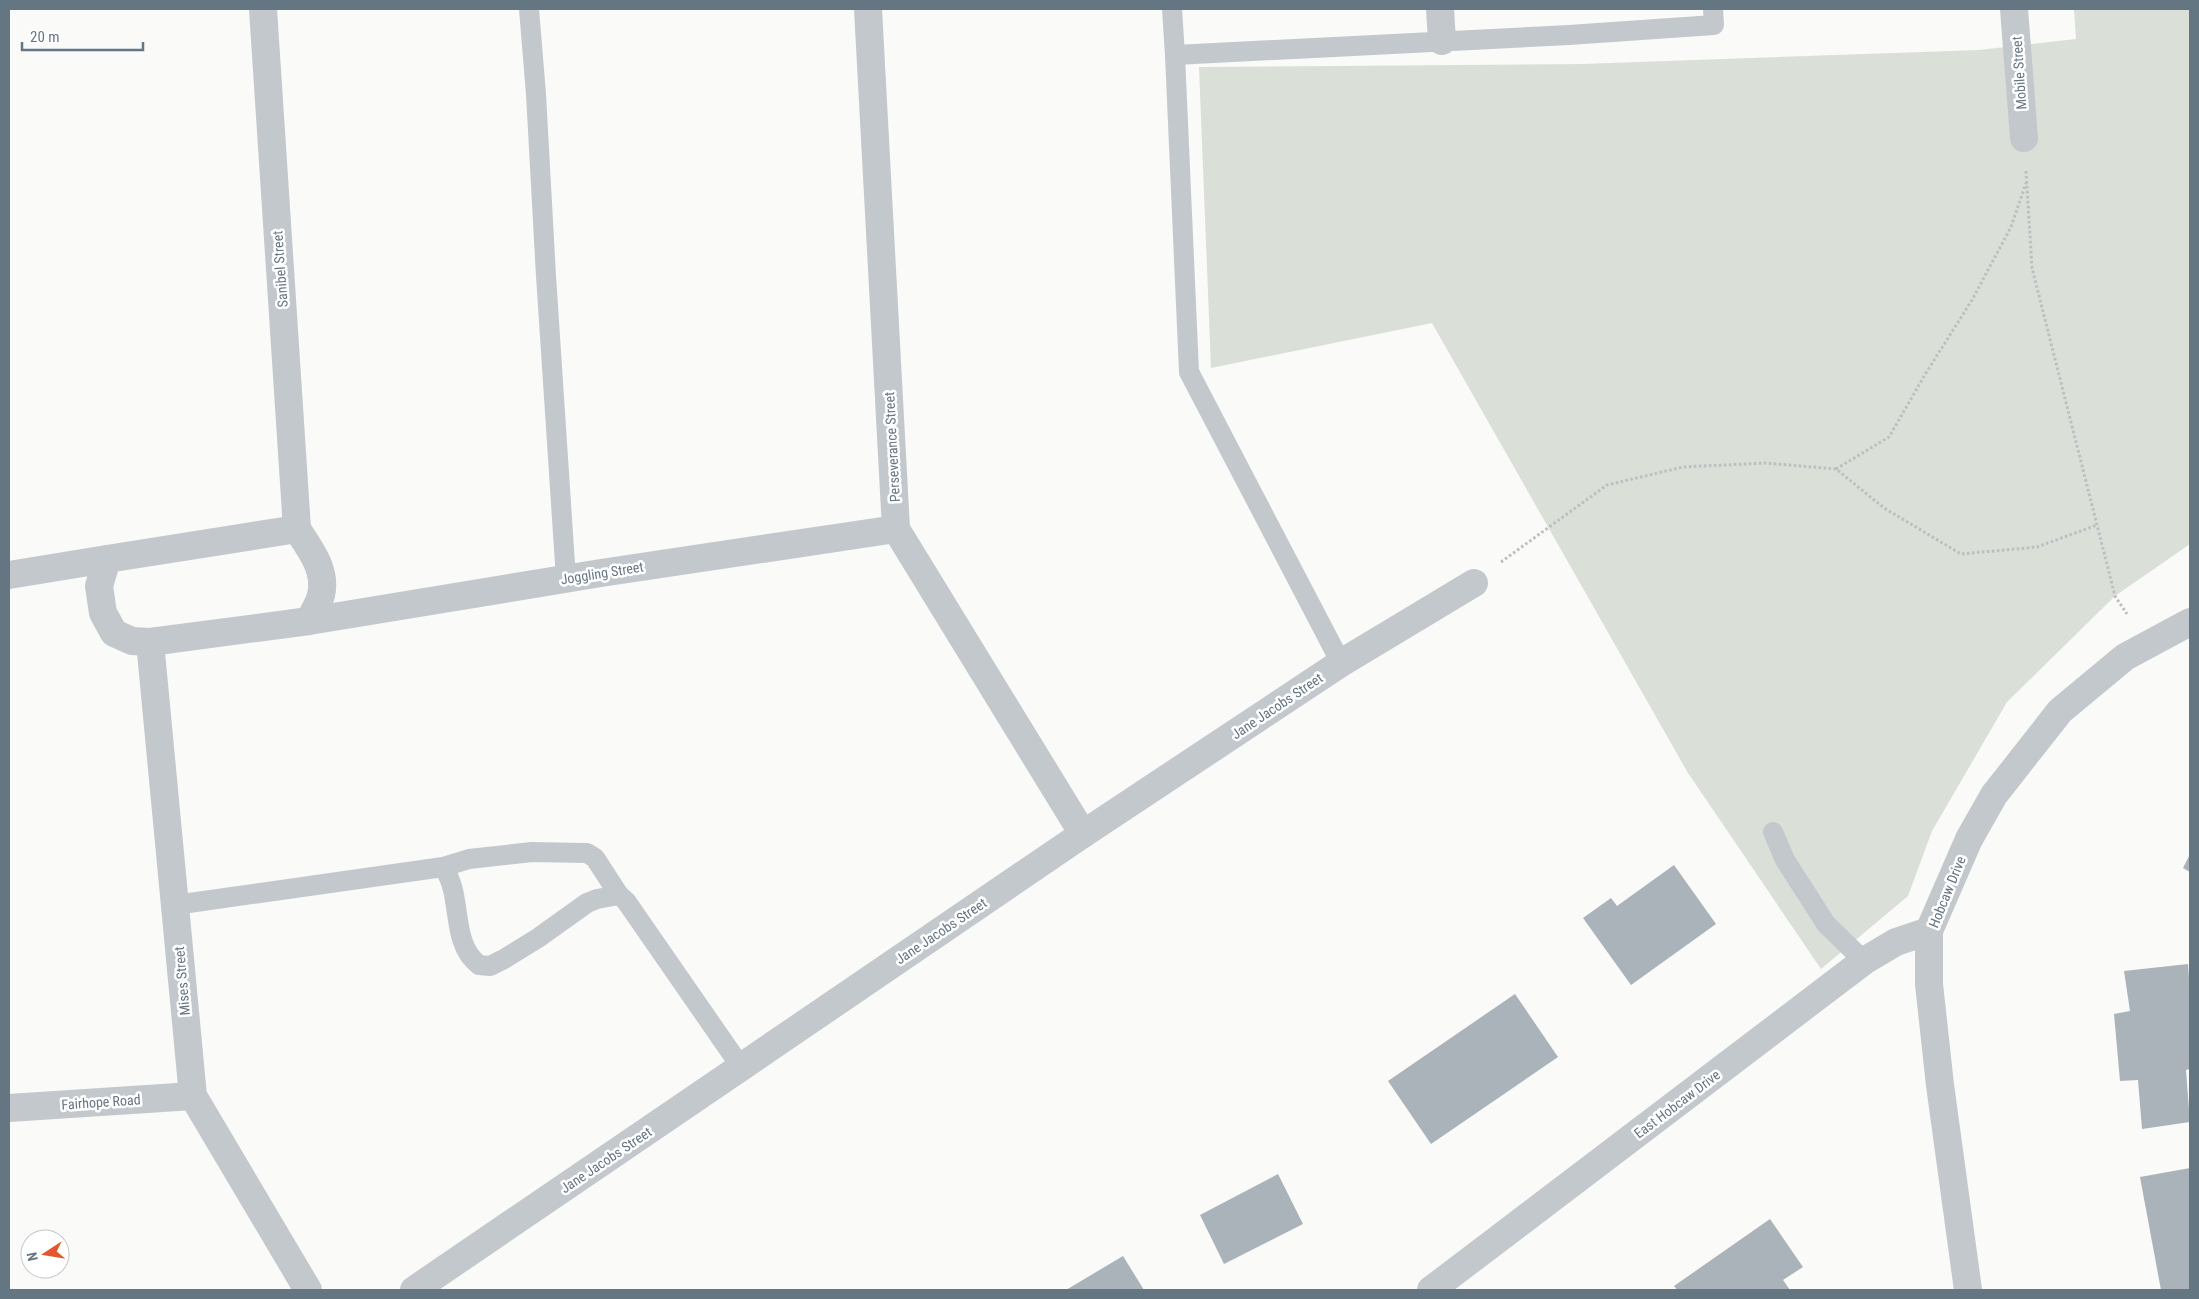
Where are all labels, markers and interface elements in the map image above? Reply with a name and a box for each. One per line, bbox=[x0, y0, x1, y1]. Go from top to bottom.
scale bar bbox=[22, 20, 144, 52]
text: 20 m bbox=[30, 28, 60, 46]
street label: Mobile Street bbox=[2008, 36, 2030, 110]
street label: Sanibel Street bbox=[269, 230, 291, 308]
street label: Perseverance Street bbox=[881, 391, 903, 503]
street label: Joggling Street bbox=[559, 559, 645, 587]
street label: Jane Jacobs Street bbox=[1228, 670, 1326, 742]
street label: Hobcaw Drive bbox=[1925, 853, 1969, 930]
street label: Jane Jacobs Street bbox=[892, 895, 990, 967]
street label: Mises Street bbox=[171, 946, 193, 1016]
street label: East Hobcaw Drive bbox=[1631, 1066, 1723, 1142]
street label: Fairhope Road bbox=[61, 1091, 141, 1113]
street label: Jane Jacobs Street bbox=[557, 1124, 655, 1196]
north arrow bbox=[20, 1229, 70, 1279]
text: N bbox=[24, 1251, 41, 1263]

